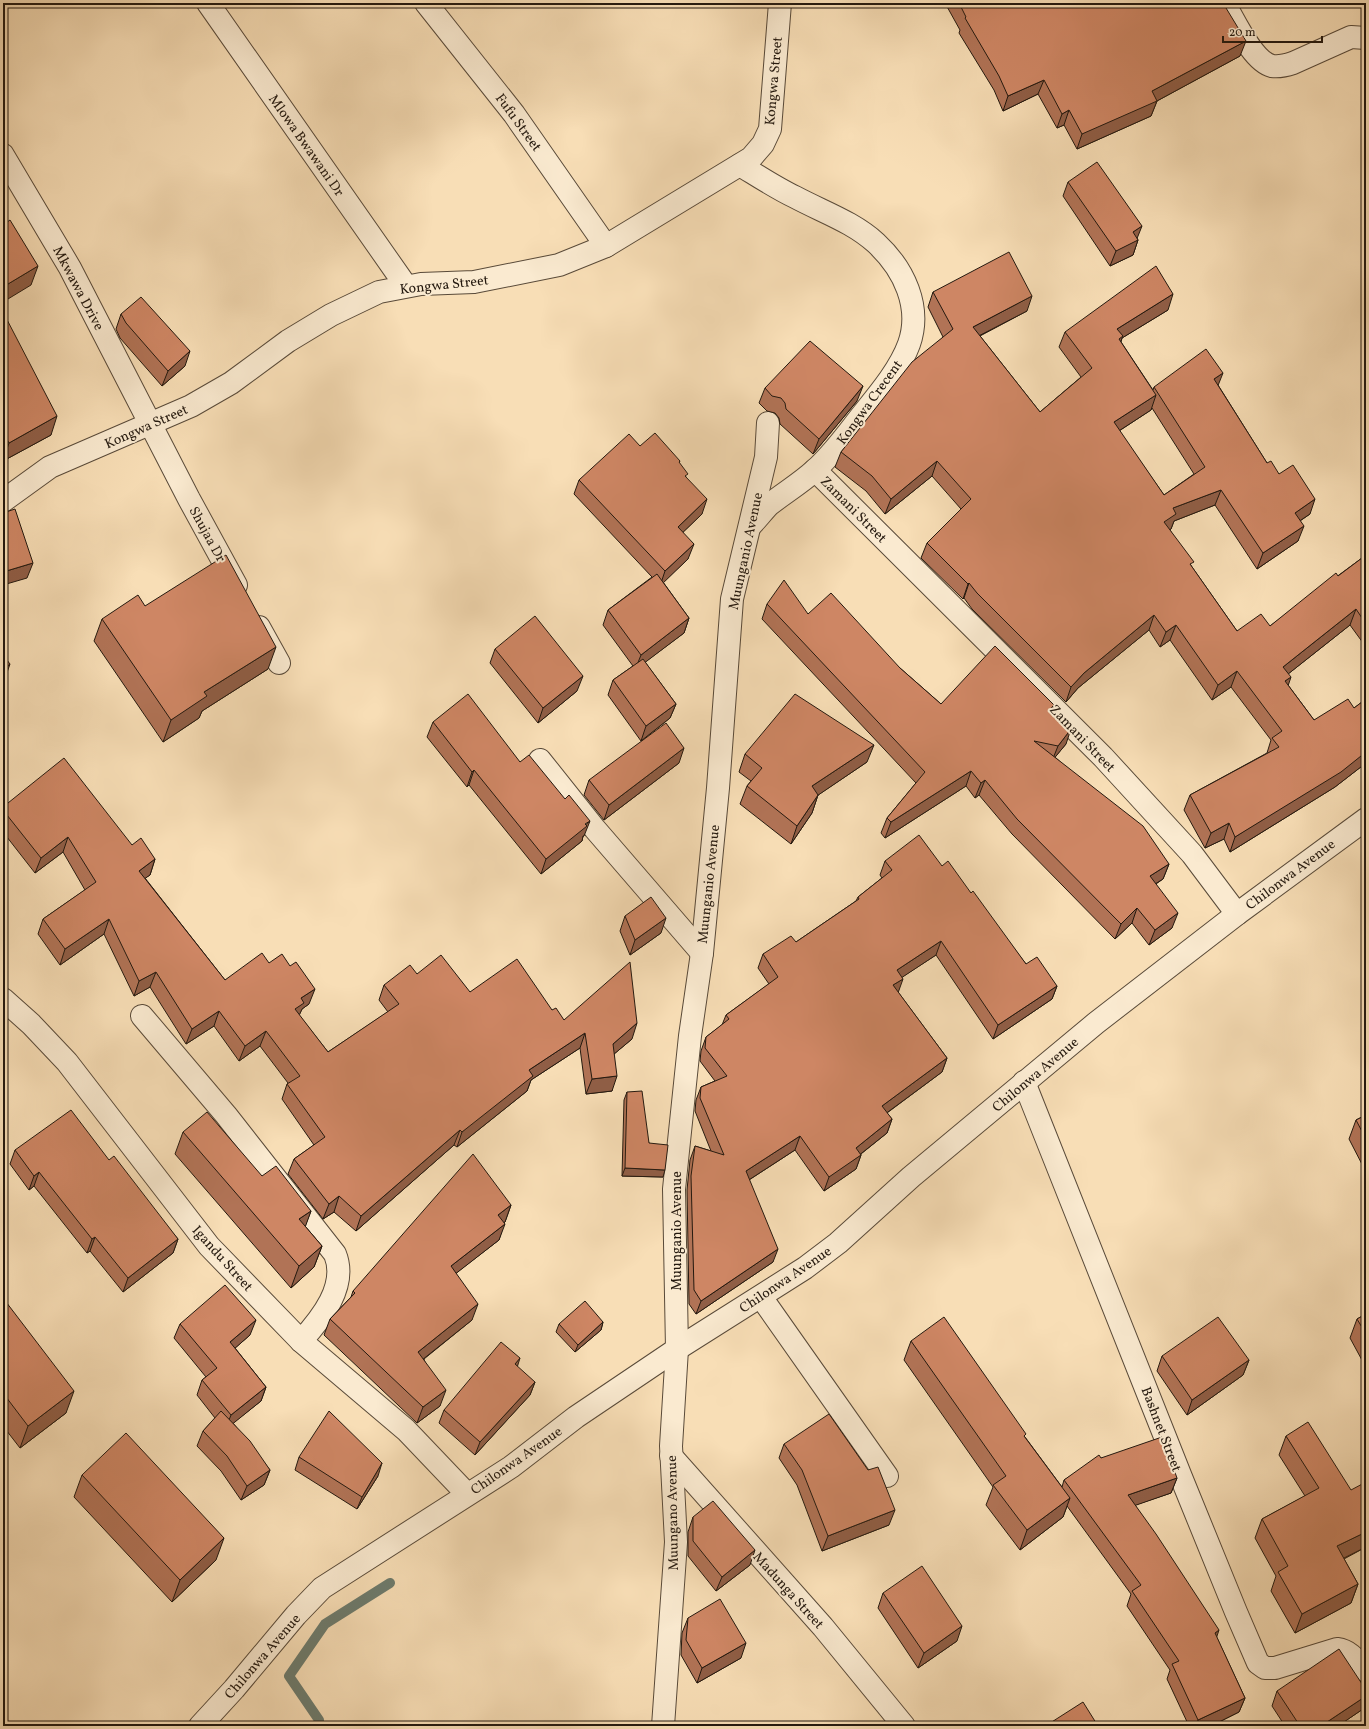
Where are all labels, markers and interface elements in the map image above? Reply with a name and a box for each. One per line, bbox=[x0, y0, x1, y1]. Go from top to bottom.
scale bar bbox=[1223, 18, 1322, 44]
text: 20 m bbox=[1229, 25, 1256, 41]
street label: Kongwa Street bbox=[761, 36, 788, 126]
street label: Fufu Street bbox=[490, 90, 545, 156]
street label: Mlowa Bwawani Dr bbox=[263, 91, 348, 201]
street label: Mkwawa Drive bbox=[47, 243, 108, 334]
street label: Kongwa Street bbox=[399, 271, 490, 300]
street label: Kongwa Crecent bbox=[833, 357, 907, 449]
street label: Kongwa Street bbox=[102, 401, 191, 454]
street label: Zamani Street bbox=[815, 473, 891, 548]
street label: Muunganio Avenue bbox=[725, 490, 768, 612]
street label: Shujaa Dr bbox=[184, 504, 230, 566]
street label: Zamani Street bbox=[1045, 701, 1119, 777]
street label: Muunganio Avenue bbox=[694, 823, 725, 945]
street label: Chilonwa Avenue bbox=[1242, 835, 1340, 915]
street label: Chilonwa Avenue bbox=[989, 1033, 1084, 1117]
street label: Muunganio Avenue bbox=[668, 1171, 687, 1291]
street label: Igandu Street bbox=[187, 1222, 257, 1296]
street label: Chilonwa Avenue bbox=[736, 1242, 836, 1318]
street label: Bashnet Street bbox=[1136, 1384, 1186, 1475]
street label: Chilonwa Avenue bbox=[467, 1422, 567, 1500]
street label: Muungano Avenue bbox=[663, 1455, 684, 1571]
street label: Madunga Street bbox=[748, 1548, 828, 1634]
street label: Chilonwa Avenue bbox=[221, 1610, 306, 1704]

